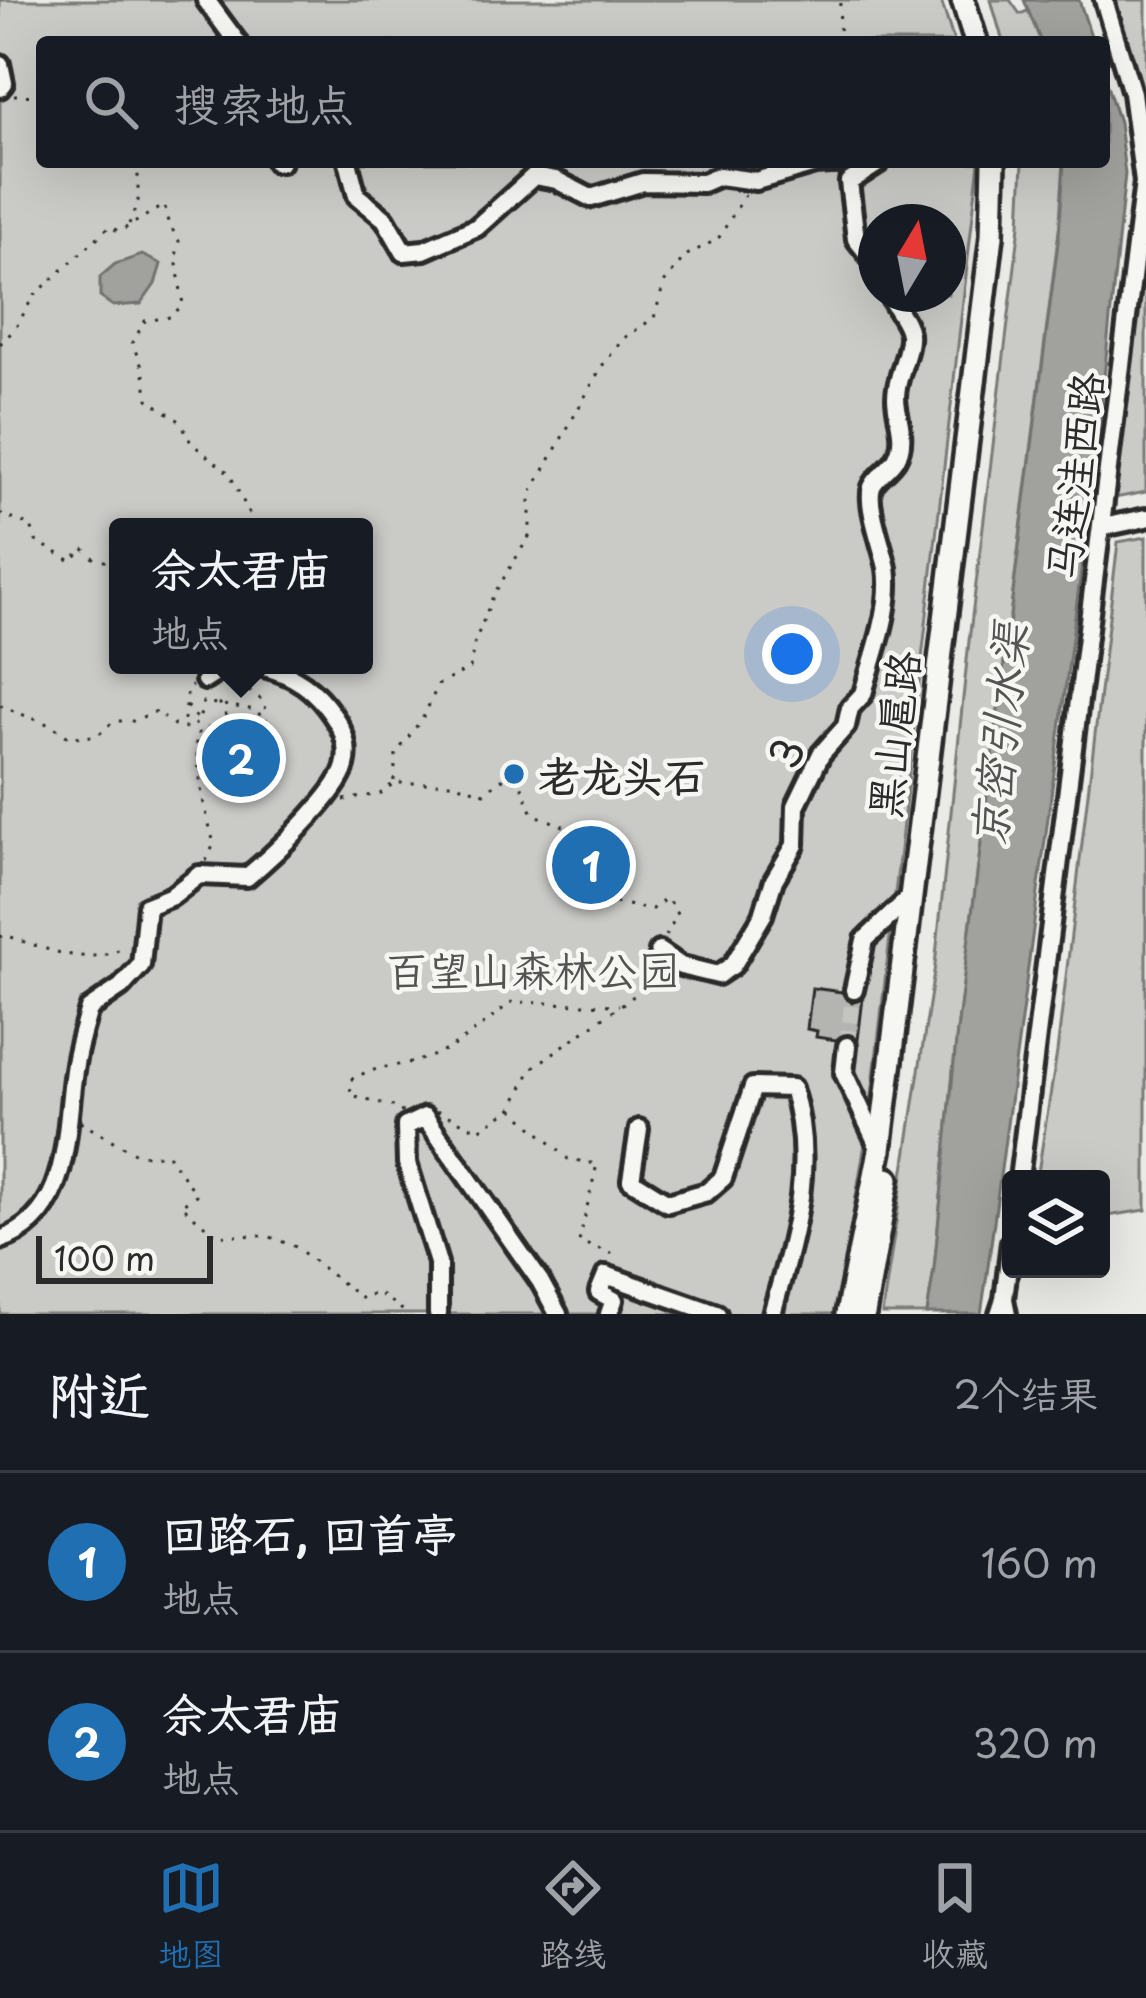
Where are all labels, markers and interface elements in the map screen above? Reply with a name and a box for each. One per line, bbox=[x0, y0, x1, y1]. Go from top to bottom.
search box bbox=[36, 36, 1110, 168]
text: 搜索地点 bbox=[174, 68, 354, 136]
icon: search bbox=[78, 69, 144, 135]
north arrow bbox=[858, 204, 966, 312]
street label: 马连洼西路 bbox=[1029, 368, 1117, 584]
popup bbox=[109, 518, 373, 674]
text: 佘太君庙 bbox=[151, 533, 331, 601]
text: 地点 bbox=[151, 601, 229, 660]
water label: 京密引水渠 bbox=[951, 616, 1043, 850]
your location bbox=[762, 624, 822, 684]
street label: 黑山扈路 bbox=[850, 647, 934, 821]
pin: 2 bbox=[202, 713, 280, 803]
street label: 3 bbox=[751, 725, 819, 779]
place label: 老龙头石 bbox=[538, 743, 706, 806]
marker: 老龙头石 bbox=[501, 761, 527, 787]
pin: 1 bbox=[552, 820, 630, 910]
park label: 百望山森林公园 bbox=[386, 937, 680, 1000]
map controls bbox=[1002, 1170, 1110, 1278]
button: layers bbox=[1002, 1170, 1110, 1278]
scale bar bbox=[36, 1230, 213, 1283]
text: 100 m bbox=[54, 1232, 155, 1282]
text: 附近 bbox=[48, 1354, 150, 1431]
text: 2个结果 bbox=[953, 1363, 1098, 1422]
text: 回路石, 回首亭 bbox=[162, 1498, 458, 1566]
text: 1 bbox=[78, 1532, 96, 1591]
text: 160 m bbox=[981, 1532, 1098, 1591]
text: 地点 bbox=[162, 1566, 240, 1625]
text: 佘太君庙 bbox=[162, 1678, 342, 1746]
text: 2 bbox=[73, 1712, 101, 1771]
text: 320 m bbox=[973, 1712, 1098, 1771]
text: 地点 bbox=[162, 1746, 240, 1805]
tab: 地图 bbox=[158, 1855, 224, 1977]
tab: 路线 bbox=[540, 1855, 606, 1977]
tab: 收藏 bbox=[922, 1855, 988, 1977]

